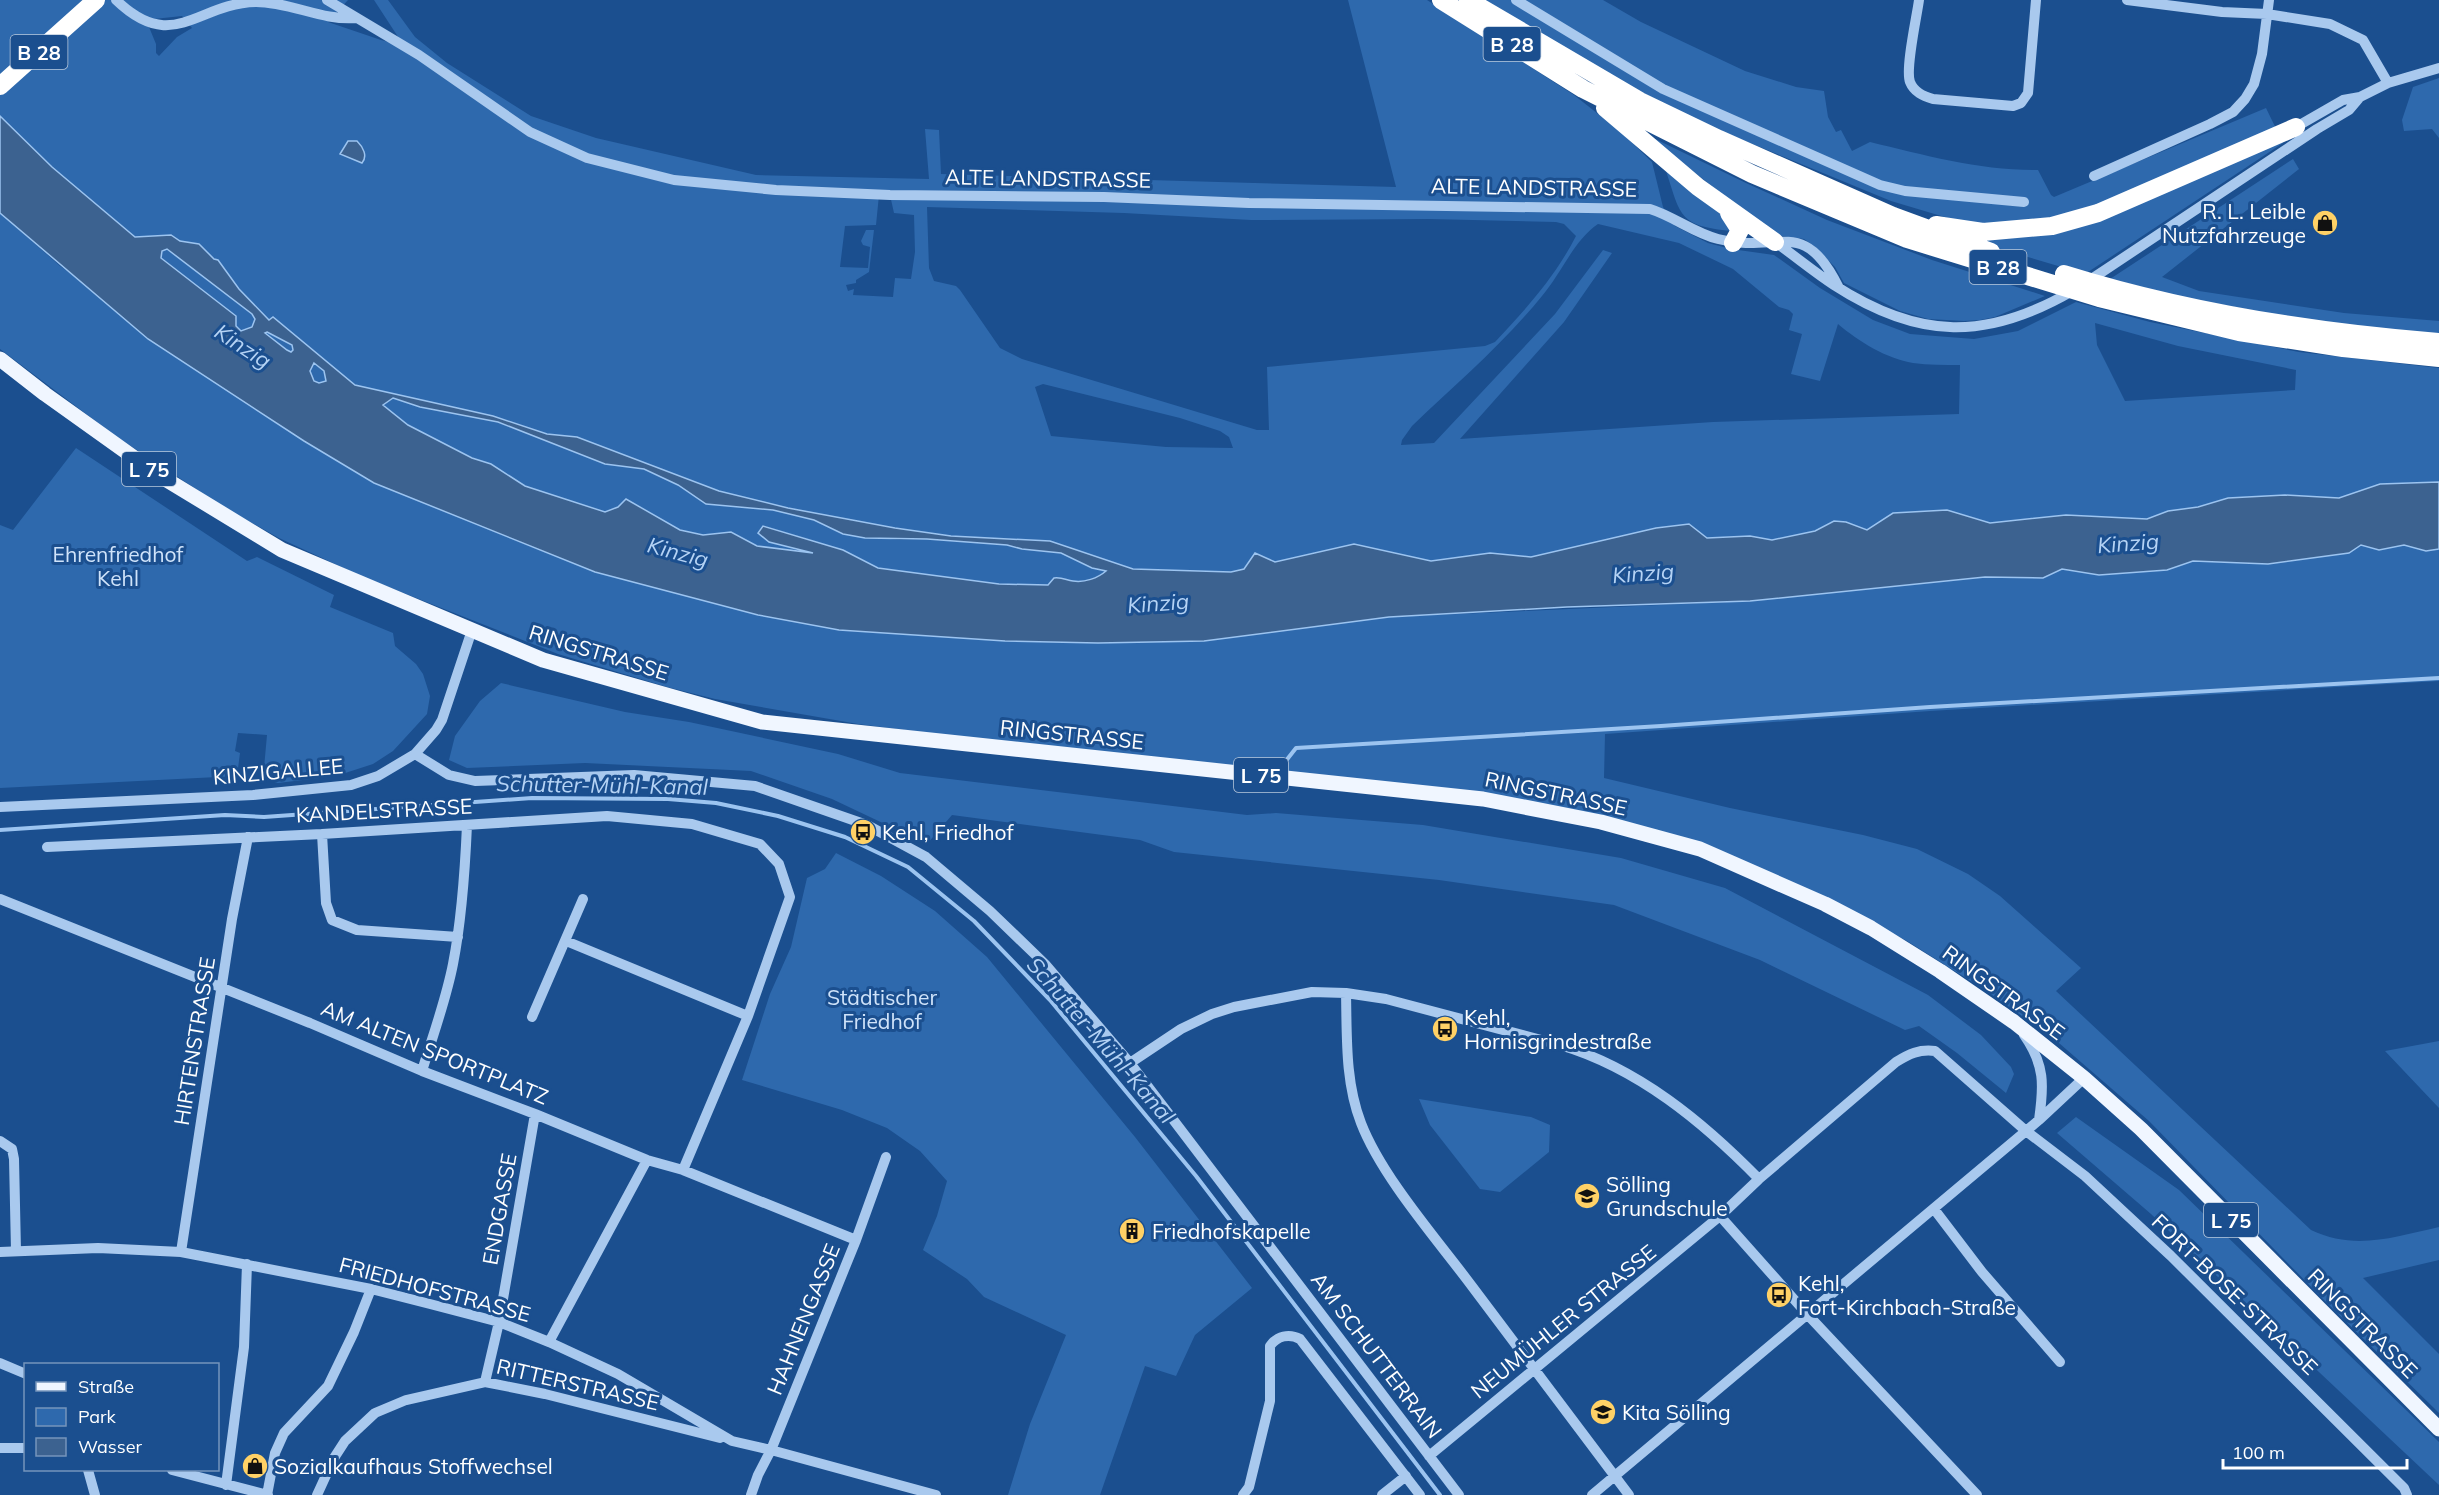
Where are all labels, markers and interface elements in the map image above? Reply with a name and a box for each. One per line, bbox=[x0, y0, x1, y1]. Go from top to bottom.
road number: B 28 bbox=[1484, 27, 1540, 61]
road number: B 28 bbox=[10, 35, 68, 69]
street label: ALTE LANDSTRASSE bbox=[945, 163, 1151, 193]
street label: ALTE LANDSTRASSE bbox=[1431, 172, 1637, 202]
place label: R. L. Leible Nutzfahrzeuge bbox=[2162, 198, 2306, 248]
shop icon: R. L. Leible Nutzfahrzeuge bbox=[2310, 208, 2340, 238]
road number: B 28 bbox=[1970, 250, 2026, 284]
water label: Kinzig bbox=[209, 317, 277, 375]
road number: L 75 bbox=[122, 452, 176, 486]
water label: Kinzig bbox=[2096, 527, 2160, 559]
water label: Kinzig bbox=[644, 530, 712, 574]
park label: Ehrenfriedhof Kehl bbox=[53, 541, 184, 591]
water label: Kinzig bbox=[1611, 557, 1675, 589]
water label: Kinzig bbox=[1126, 587, 1190, 619]
street label: RINGSTRASSE bbox=[526, 618, 672, 686]
street label: RINGSTRASSE bbox=[999, 714, 1145, 754]
street label: KINZIGALLEE bbox=[212, 752, 344, 790]
road number: L 75 bbox=[1234, 758, 1288, 792]
street label: RINGSTRASSE bbox=[1483, 765, 1629, 821]
water label: Schutter-Mühl-Kanal bbox=[496, 769, 709, 801]
street label: KANDELSTRASSE bbox=[295, 792, 473, 828]
bus stop icon: Kehl, Friedhof bbox=[848, 817, 878, 847]
place label: Kehl, Friedhof bbox=[882, 819, 1014, 845]
street label: RINGSTRASSE bbox=[1938, 939, 2070, 1045]
water label: Schutter-Mühl-Kanal bbox=[1021, 951, 1181, 1130]
street label: HIRTENSTRASSE bbox=[168, 955, 220, 1127]
park label: Städtischer Friedhof bbox=[827, 984, 937, 1034]
street label: AM ALTEN SPORTPLATZ bbox=[318, 995, 552, 1109]
place label: Kehl, Hornisgrindestraße bbox=[1464, 1004, 1652, 1054]
bus stop icon: Kehl, Hornisgrindestraße bbox=[1430, 1014, 1460, 1044]
street label: ENDGASSE bbox=[476, 1151, 522, 1267]
place label: Sölling Grundschule bbox=[1606, 1171, 1728, 1221]
school or university icon: Sölling Grundschule bbox=[1572, 1181, 1602, 1211]
road number: L 75 bbox=[2204, 1203, 2258, 1237]
street label: FORT-BOSE-STRASSE bbox=[2147, 1208, 2323, 1380]
building icon: Friedhofskapelle bbox=[1117, 1216, 1147, 1246]
place label: Friedhofskapelle bbox=[1152, 1218, 1311, 1244]
street label: NEUMÜHLER STRASSE bbox=[1465, 1238, 1661, 1404]
street label: HAHNENGASSE bbox=[761, 1240, 845, 1398]
street label: FRIEDHOFSTRASSE bbox=[336, 1251, 534, 1327]
street label: RINGSTRASSE bbox=[2303, 1263, 2423, 1383]
street label: AM SCHUTTERRAIN bbox=[1306, 1267, 1448, 1443]
place label: Kehl, Fort-Kirchbach-Straße bbox=[1798, 1270, 2016, 1320]
bus stop icon: Kehl, Fort-Kirchbach-Straße bbox=[1764, 1280, 1794, 1310]
street label: RITTERSTRASSE bbox=[494, 1353, 662, 1415]
legend bbox=[24, 1363, 219, 1471]
text: Straße bbox=[78, 1375, 134, 1398]
school or university icon: Kita Sölling bbox=[1588, 1397, 1618, 1427]
place label: Kita Sölling bbox=[1622, 1399, 1731, 1425]
text: Park bbox=[78, 1405, 117, 1428]
scale bar bbox=[2223, 1432, 2408, 1470]
text: Wasser bbox=[78, 1435, 142, 1458]
text: 100 m bbox=[2232, 1441, 2285, 1464]
shop icon: Sozialkaufhaus Stoffwechsel bbox=[240, 1451, 270, 1481]
place label: Sozialkaufhaus Stoffwechsel bbox=[274, 1453, 553, 1479]

